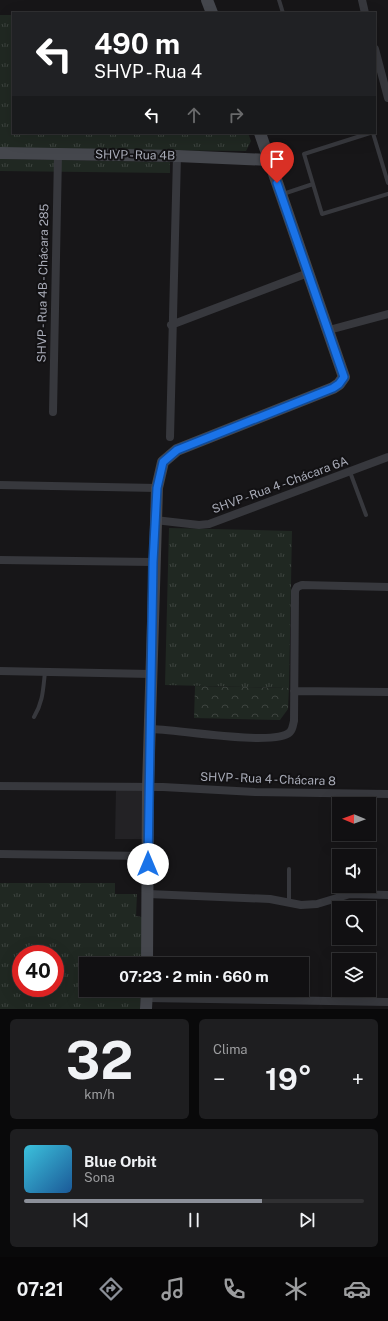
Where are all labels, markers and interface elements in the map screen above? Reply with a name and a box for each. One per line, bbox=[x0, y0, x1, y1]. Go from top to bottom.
text: 490 m bbox=[94, 27, 180, 60]
icon: left bbox=[28, 28, 80, 80]
text: SHVP - Rua 4 bbox=[94, 61, 202, 82]
icon: left bbox=[141, 104, 163, 126]
icon: ahead bbox=[183, 104, 205, 126]
icon: right bbox=[225, 104, 247, 126]
pin bbox=[260, 142, 294, 183]
street label: SHVP - Rua 4B bbox=[95, 147, 175, 163]
icon: arrive bbox=[266, 148, 288, 170]
street label: SHVP - Rua 4B - Chácara 285 bbox=[35, 203, 51, 362]
street label: SHVP - Rua 4 - Chácara 6A bbox=[210, 454, 350, 516]
street label: SHVP - Rua 4 - Chácara 8 bbox=[200, 770, 336, 788]
north arrow bbox=[332, 797, 376, 841]
map controls bbox=[332, 797, 376, 997]
position arrow bbox=[127, 843, 169, 885]
button: sound bbox=[332, 849, 376, 893]
button: search bbox=[332, 901, 376, 945]
speed limit sign: 40 bbox=[12, 945, 64, 997]
button: layers bbox=[332, 953, 376, 997]
text: 07:23 · 2 min · 660 m bbox=[119, 968, 269, 985]
text: 32 bbox=[66, 1030, 133, 1091]
text: Clima bbox=[213, 1042, 248, 1057]
text: 19° bbox=[265, 1061, 312, 1097]
text: − bbox=[213, 1066, 225, 1092]
text: + bbox=[352, 1066, 364, 1092]
text: km/h bbox=[84, 1087, 115, 1102]
text: Blue Orbit bbox=[84, 1153, 157, 1170]
text: Sona bbox=[84, 1170, 115, 1185]
icon: previous bbox=[70, 1209, 92, 1231]
icon: pause bbox=[183, 1209, 205, 1231]
icon: next bbox=[296, 1209, 318, 1231]
icon: directions bbox=[97, 1275, 125, 1303]
icon: music bbox=[159, 1275, 187, 1303]
icon: phone bbox=[220, 1275, 248, 1303]
icon: climate bbox=[282, 1275, 310, 1303]
icon: car bbox=[343, 1275, 371, 1303]
text: 07:21 bbox=[17, 1279, 64, 1300]

